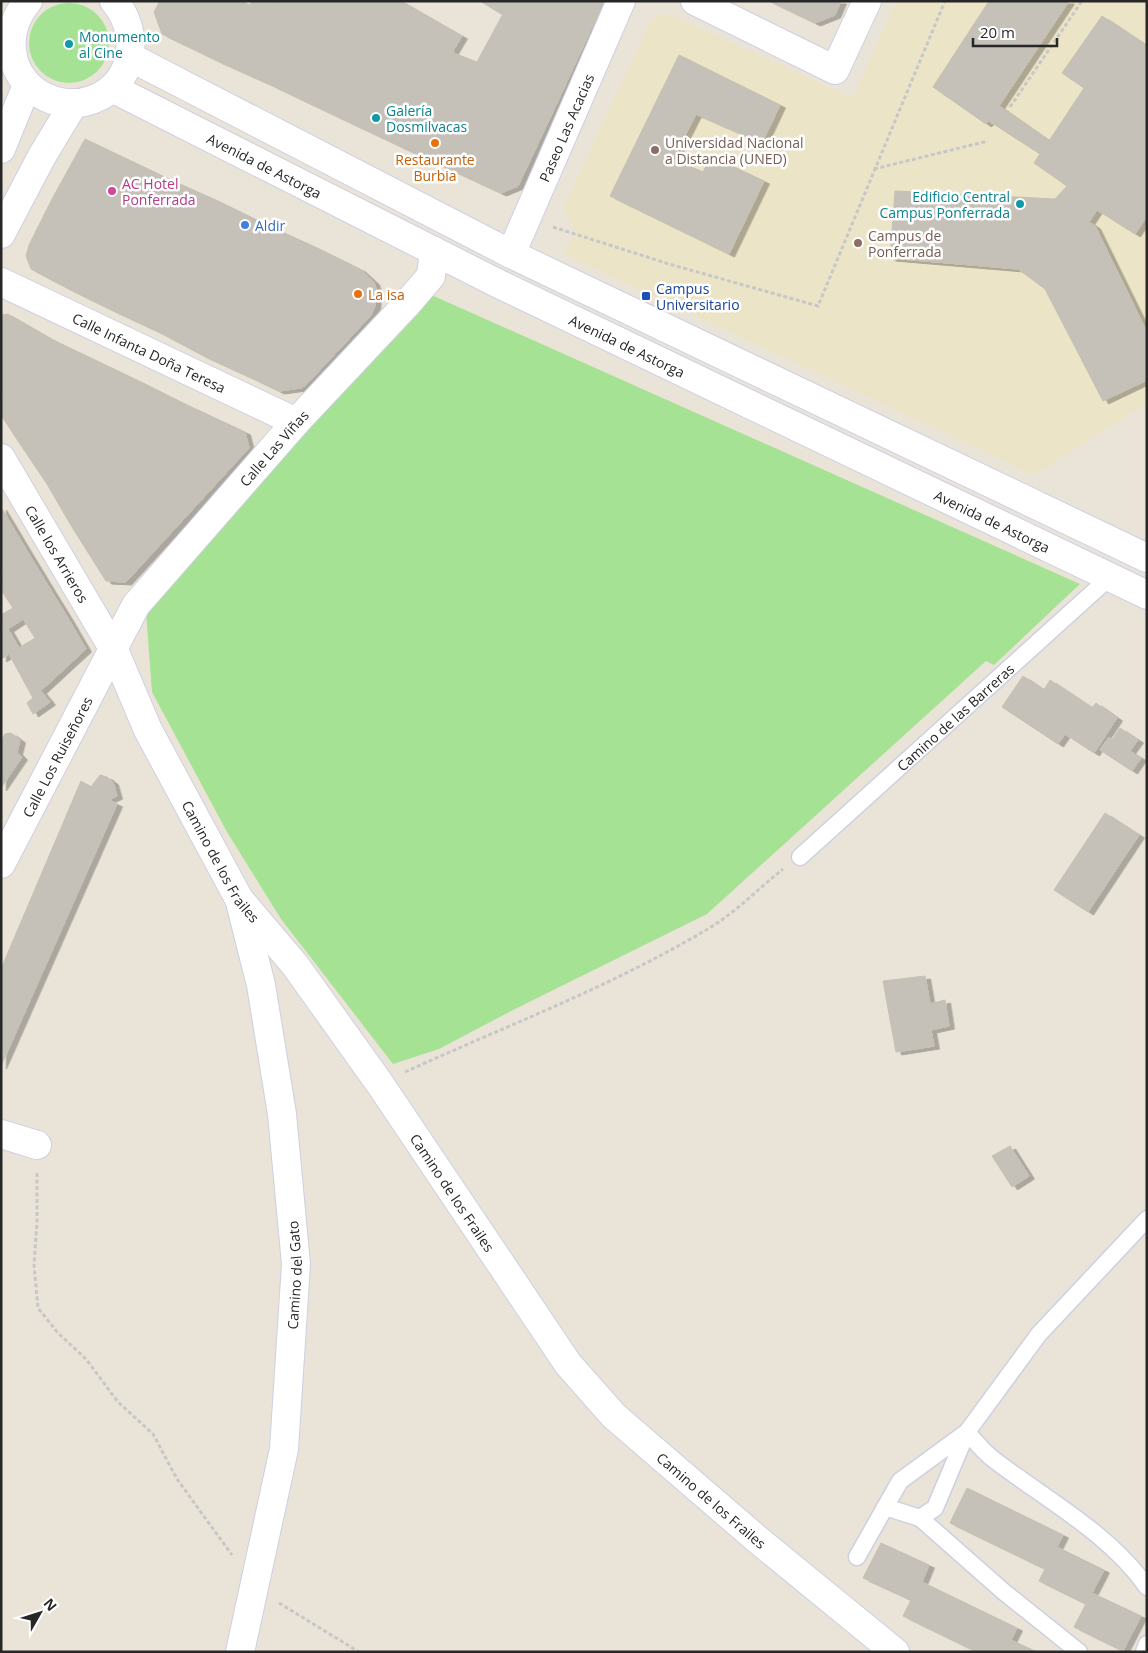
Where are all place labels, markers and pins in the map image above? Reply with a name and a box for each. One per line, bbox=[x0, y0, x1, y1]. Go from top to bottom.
place label: Monumento al Cine bbox=[79, 27, 160, 62]
marker: Monumento al Cine bbox=[63, 38, 75, 50]
place label: Galería Dosmilvacas bbox=[386, 101, 468, 136]
marker: Galería Dosmilvacas bbox=[370, 112, 382, 124]
place label: Universidad Nacional a Distancia (UNED) bbox=[665, 133, 804, 168]
marker: Restaurante Burbia bbox=[429, 137, 441, 149]
marker: Universidad Nacional a Distancia (UNED) bbox=[649, 144, 661, 156]
place label: Restaurante Burbia bbox=[395, 150, 475, 185]
place label: AC Hotel Ponferrada bbox=[122, 174, 196, 209]
marker: AC Hotel Ponferrada bbox=[106, 185, 118, 197]
place label: Edificio Central Campus Ponferrada bbox=[879, 187, 1010, 222]
marker: Edificio Central Campus Ponferrada bbox=[1014, 198, 1026, 210]
place label: Aldir bbox=[255, 216, 285, 235]
marker: Aldir bbox=[239, 219, 251, 231]
place label: Campus de Ponferrada bbox=[868, 226, 942, 261]
marker: Campus de Ponferrada bbox=[852, 237, 864, 249]
place label: Campus Universitario bbox=[656, 279, 740, 314]
place label: La isa bbox=[368, 285, 405, 304]
marker: La isa bbox=[352, 288, 364, 300]
marker: Campus Universitario bbox=[640, 290, 652, 302]

